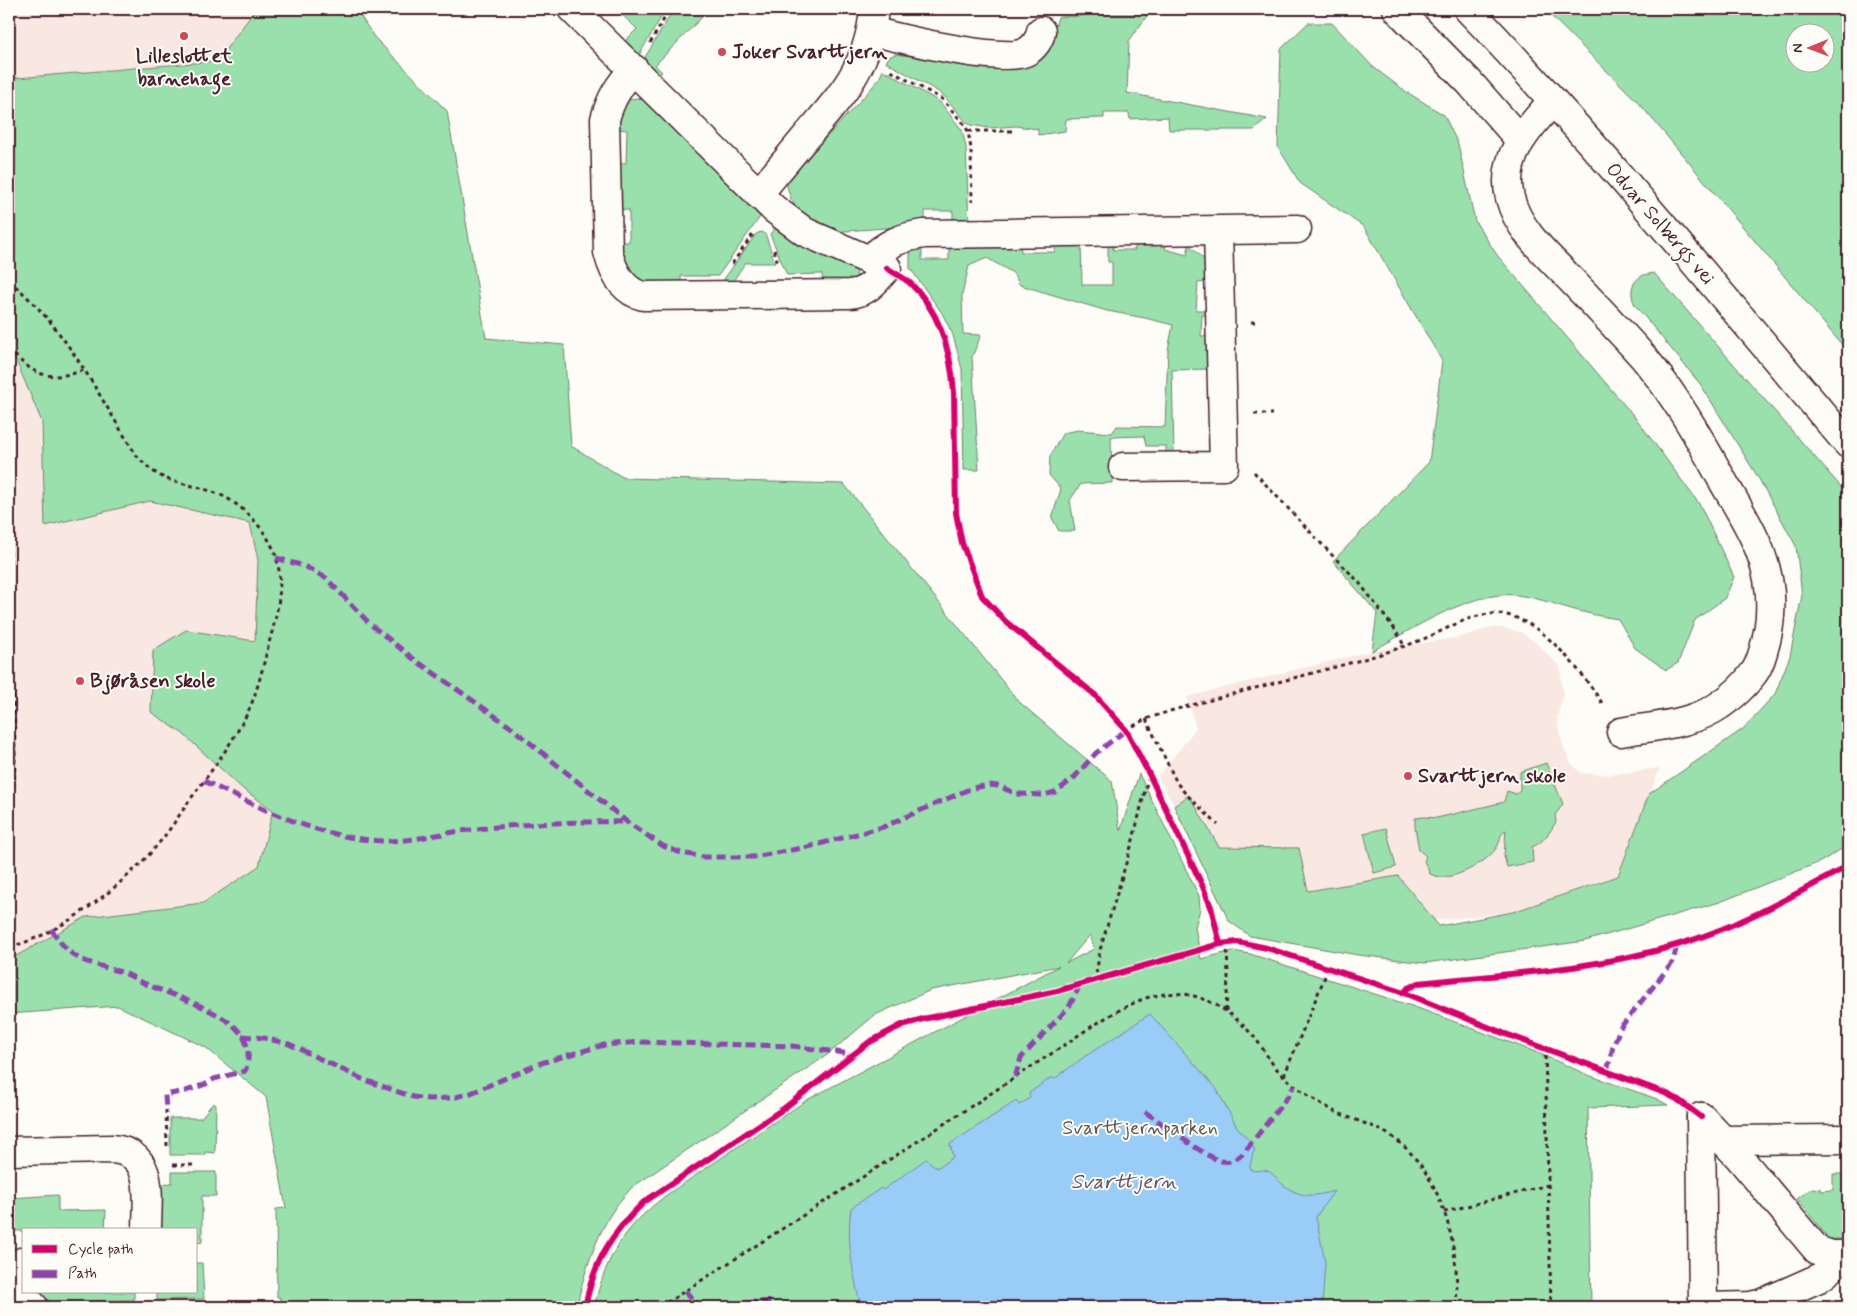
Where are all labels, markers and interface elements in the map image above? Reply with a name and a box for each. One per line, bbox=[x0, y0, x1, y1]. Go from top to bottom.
north arrow bbox=[1784, 22, 1834, 72]
marker: Lilleslottet barnehage bbox=[178, 30, 190, 42]
place label: Joker Svarttjern bbox=[732, 39, 887, 66]
place label: Lilleslottet barnehage bbox=[136, 43, 234, 95]
text: N bbox=[1789, 43, 1807, 53]
marker: Joker Svarttjern bbox=[716, 46, 728, 58]
street label: Odvar Solbergs vei bbox=[1598, 157, 1721, 292]
place label: Bjøråsen skole bbox=[90, 668, 216, 695]
marker: Bjøråsen skole bbox=[74, 675, 86, 687]
place label: Svarttjern skole bbox=[1418, 763, 1566, 790]
marker: Svarttjern skole bbox=[1402, 770, 1414, 782]
park label: Svarttjernparken bbox=[1062, 1115, 1218, 1142]
water label: Svarttjern bbox=[1071, 1168, 1178, 1196]
legend bbox=[22, 1228, 198, 1294]
text: Cycle path bbox=[68, 1240, 133, 1260]
text: Path bbox=[68, 1264, 97, 1284]

